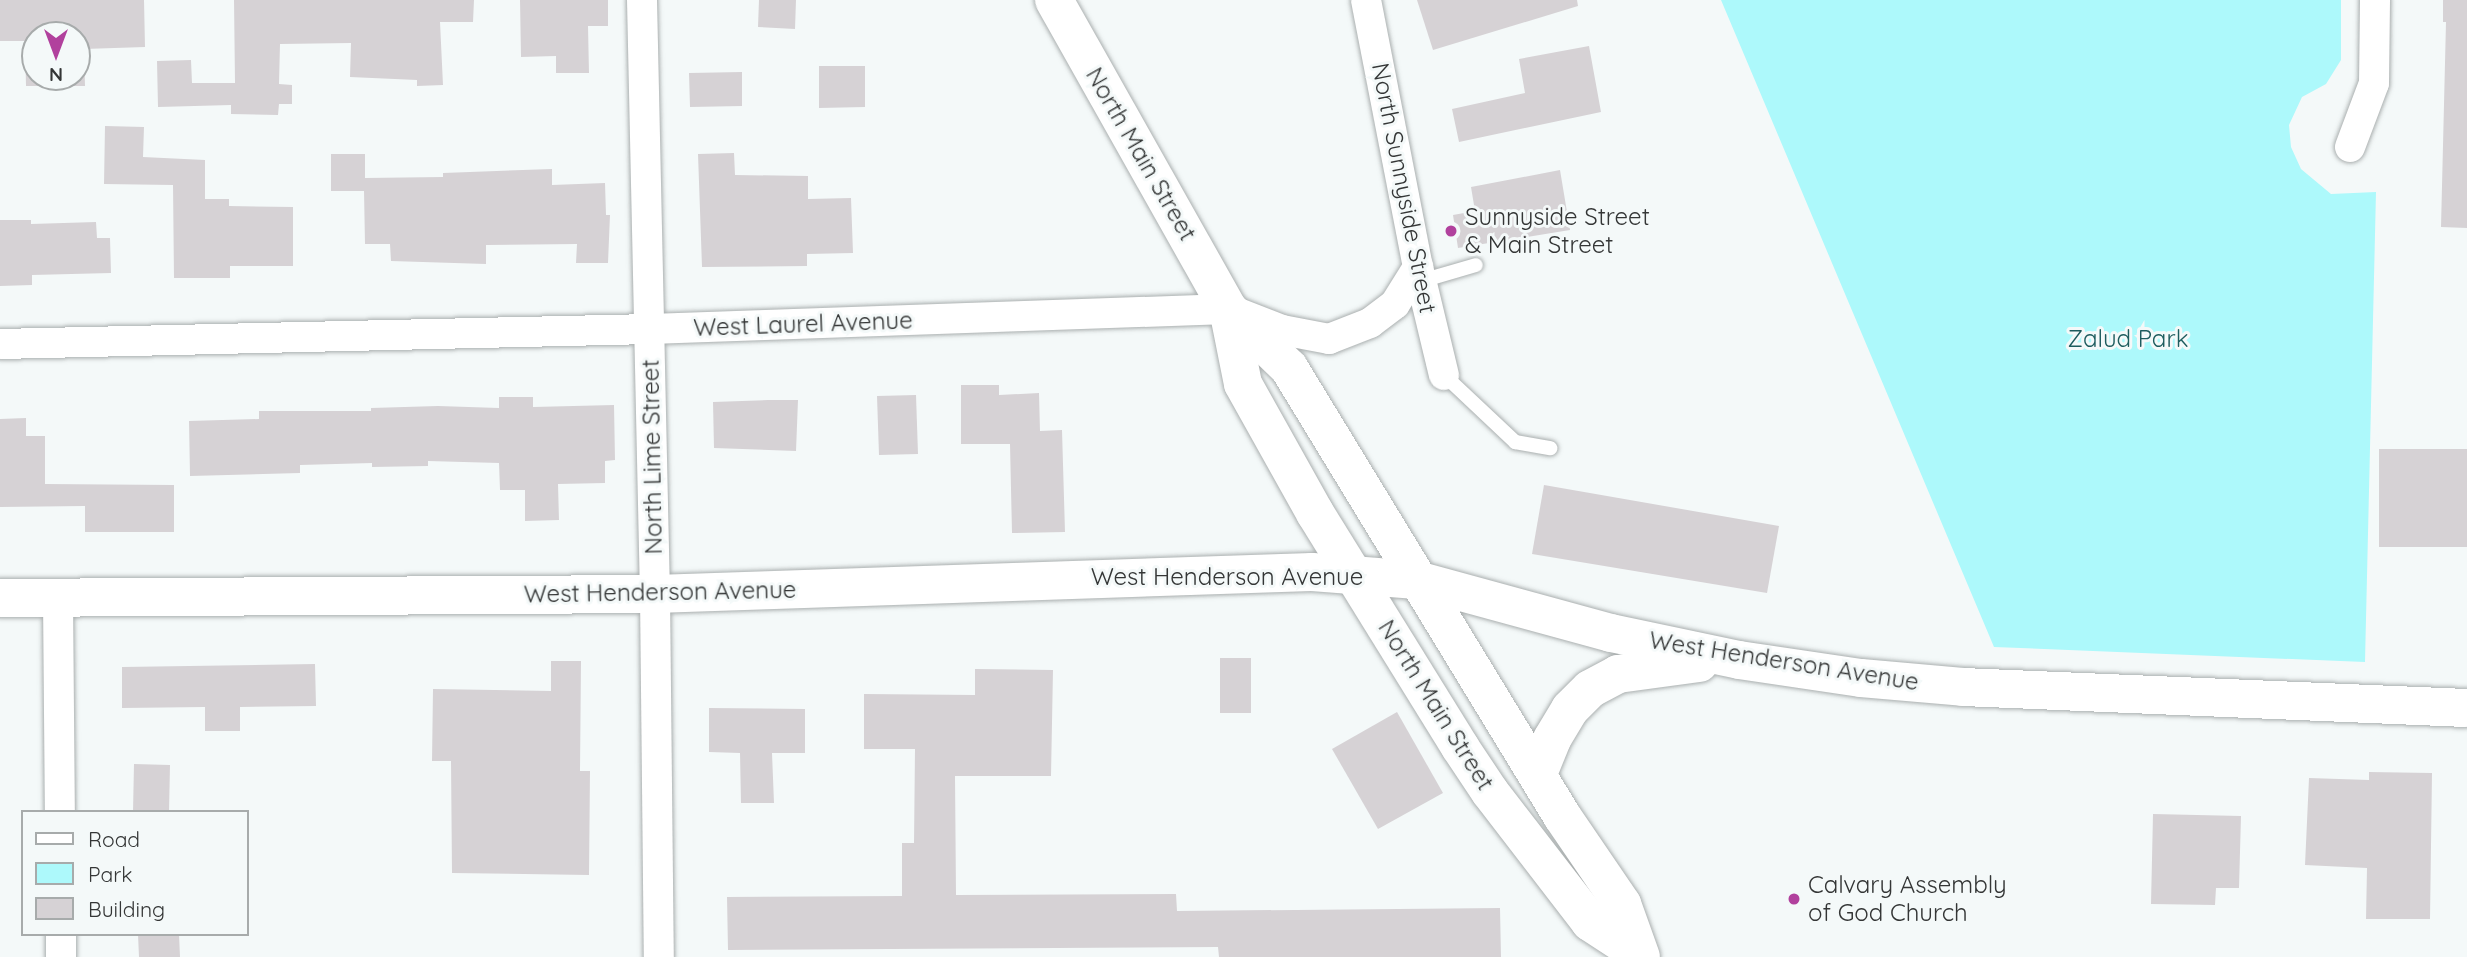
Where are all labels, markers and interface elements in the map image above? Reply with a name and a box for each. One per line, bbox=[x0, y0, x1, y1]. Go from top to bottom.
north arrow bbox=[21, 21, 91, 91]
street label: North Sunnyside Street bbox=[1366, 60, 1442, 316]
street label: North Main Street bbox=[1080, 62, 1202, 246]
text: N bbox=[49, 63, 63, 87]
place label: Sunnyside Street & Main Street bbox=[1465, 203, 1650, 259]
marker: Sunnyside Street & Main Street bbox=[1443, 223, 1459, 239]
street label: West Laurel Avenue bbox=[693, 306, 913, 342]
park label: Zalud Park bbox=[2068, 325, 2188, 353]
street label: North Lime Street bbox=[636, 359, 668, 555]
street label: West Henderson Avenue bbox=[1091, 563, 1363, 591]
street label: West Henderson Avenue bbox=[523, 575, 797, 609]
street label: North Main Street bbox=[1372, 615, 1500, 795]
street label: West Henderson Avenue bbox=[1647, 625, 1921, 697]
legend bbox=[21, 810, 248, 936]
text: Road bbox=[88, 826, 140, 852]
text: Park bbox=[88, 861, 132, 887]
place label: Calvary Assembly of God Church bbox=[1808, 871, 2007, 927]
marker: Calvary Assembly of God Church bbox=[1786, 891, 1802, 907]
text: Building bbox=[88, 896, 165, 922]

